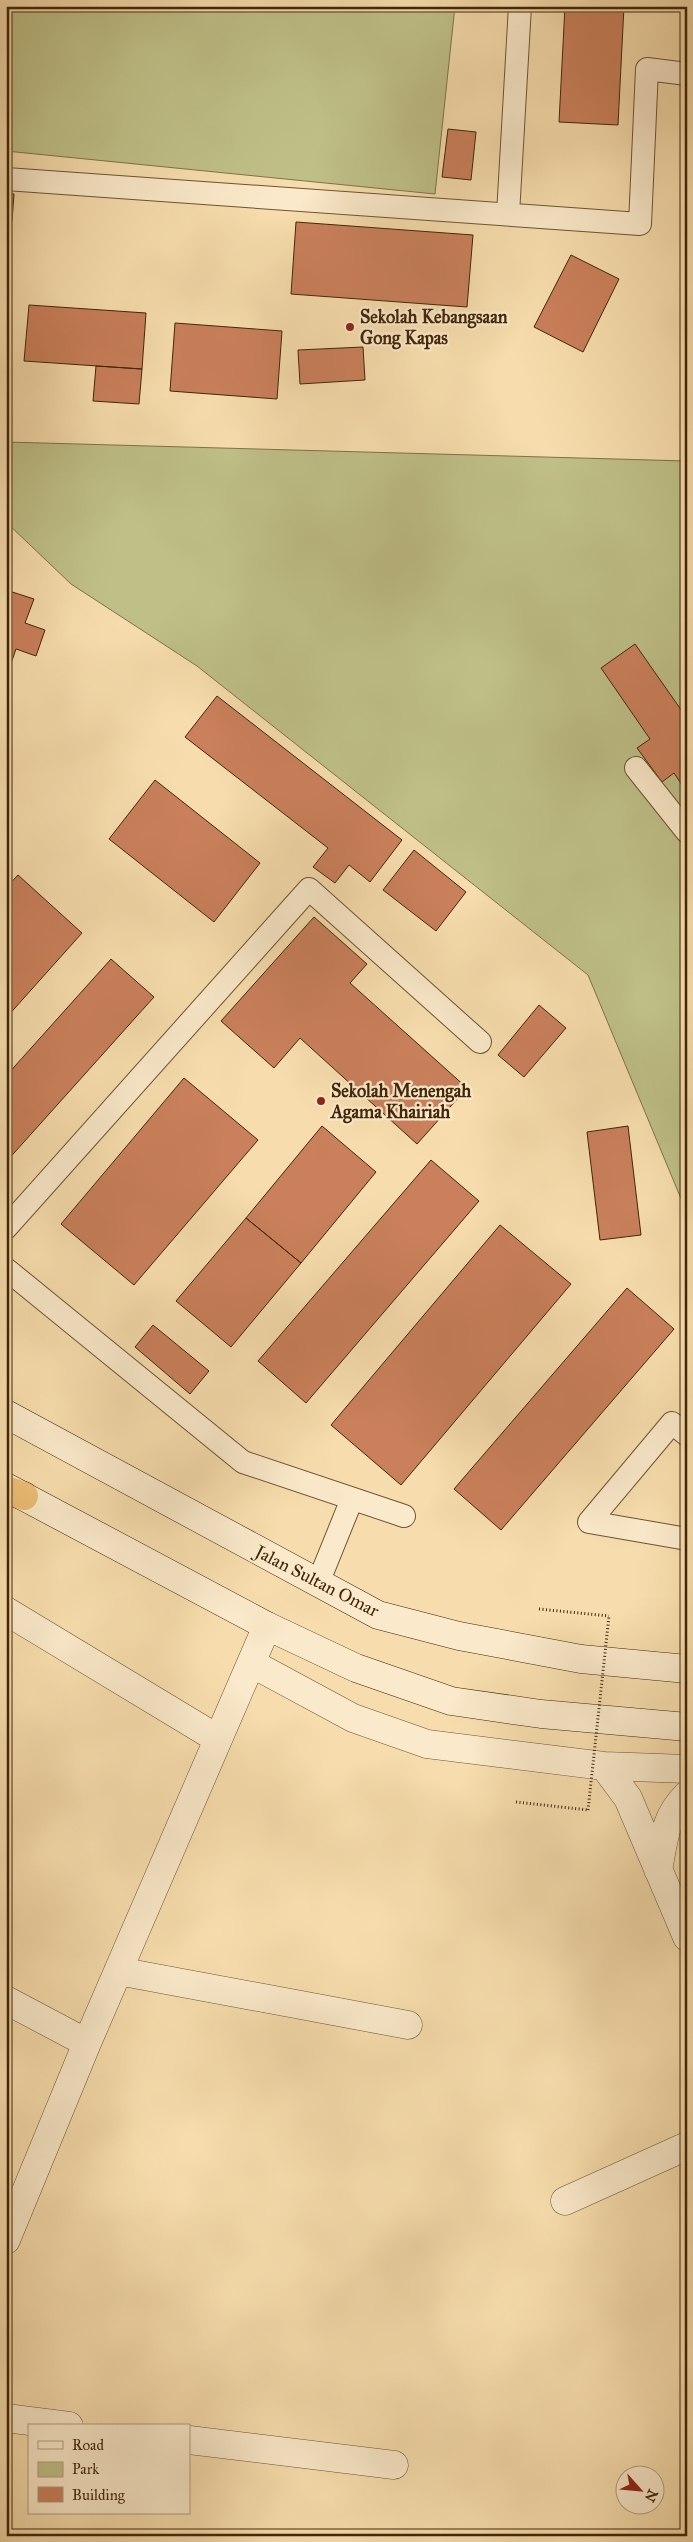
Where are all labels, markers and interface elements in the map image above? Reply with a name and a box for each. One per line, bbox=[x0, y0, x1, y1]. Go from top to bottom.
place label: Sekolah Kebangsaan Gong Kapas bbox=[360, 306, 508, 350]
marker: Sekolah Kebangsaan Gong Kapas bbox=[344, 321, 356, 333]
place label: Sekolah Menengah Agama Khairiah bbox=[330, 1080, 472, 1124]
marker: Sekolah Menengah Agama Khairiah bbox=[315, 1095, 327, 1107]
street label: Jalan Sultan Omar bbox=[249, 1539, 383, 1623]
legend bbox=[28, 2424, 190, 2514]
text: Road bbox=[72, 2436, 104, 2454]
text: Park bbox=[72, 2460, 99, 2478]
north arrow bbox=[616, 2464, 666, 2514]
text: Building bbox=[72, 2486, 126, 2504]
text: N bbox=[641, 2487, 661, 2505]

